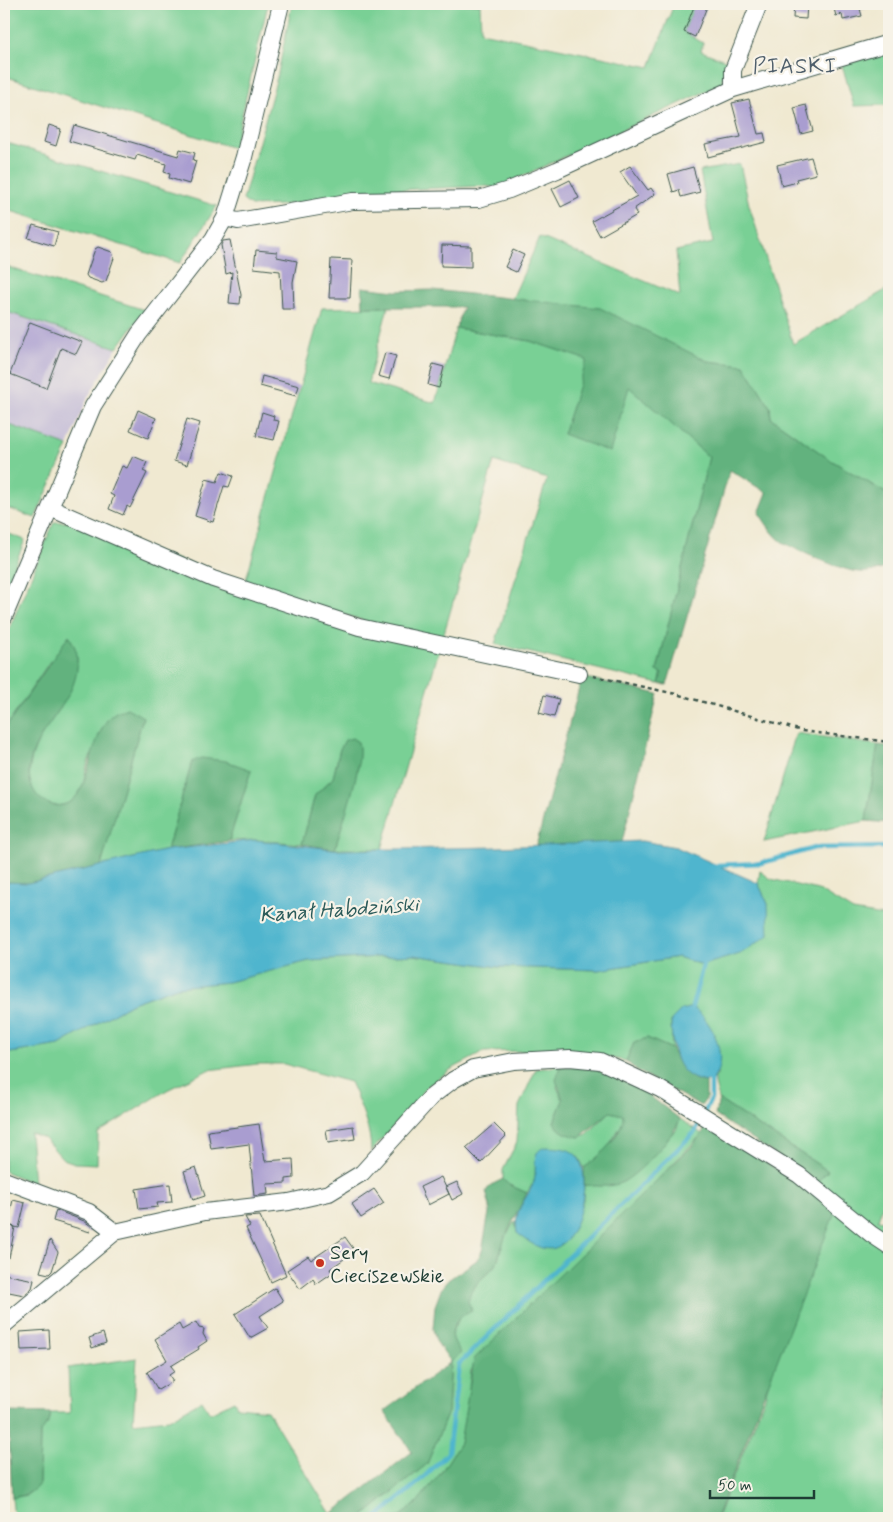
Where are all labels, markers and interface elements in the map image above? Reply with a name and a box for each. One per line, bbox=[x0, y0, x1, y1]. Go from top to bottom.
district label: PIASKI bbox=[753, 53, 837, 81]
water label: Kanał Habdziński bbox=[259, 890, 422, 930]
place label: Sery Cieciszewskie bbox=[330, 1240, 444, 1290]
marker: Sery Cieciszewskie bbox=[314, 1257, 326, 1269]
scale bar bbox=[710, 1467, 814, 1499]
text: 50 m bbox=[718, 1476, 752, 1496]

